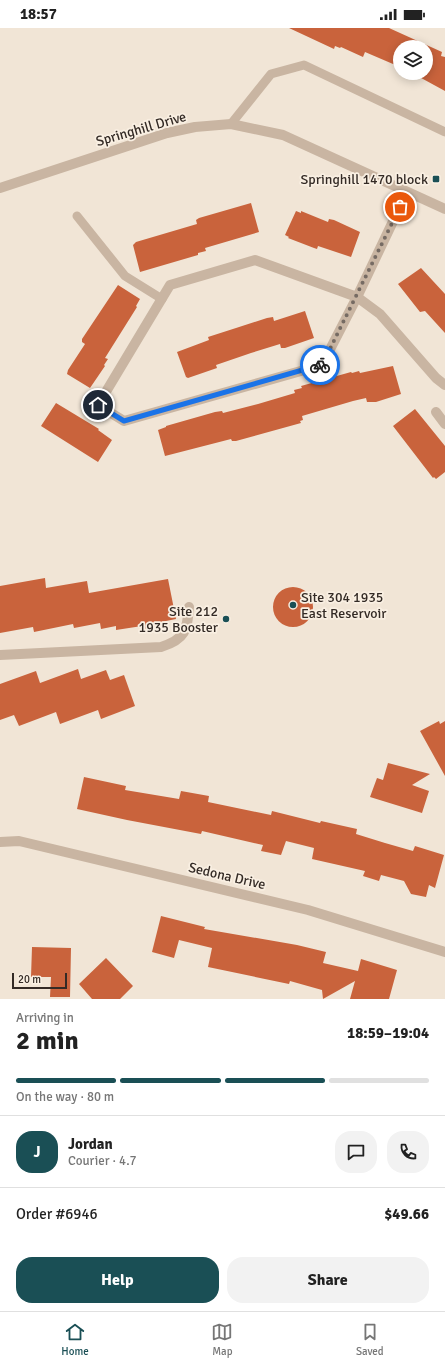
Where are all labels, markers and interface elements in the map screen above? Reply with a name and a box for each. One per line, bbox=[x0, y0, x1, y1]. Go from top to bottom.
text: 18:57 bbox=[20, 5, 57, 23]
map controls bbox=[393, 40, 433, 80]
button: layers bbox=[393, 40, 433, 80]
street label: Springhill Drive bbox=[94, 108, 188, 150]
place label: Springhill 1470 block bbox=[300, 171, 428, 188]
marker: Springhill 1470 block bbox=[431, 174, 441, 184]
pin bbox=[383, 190, 417, 224]
icon: bag bbox=[389, 196, 411, 218]
courier bbox=[300, 345, 340, 385]
icon: bike bbox=[309, 354, 331, 376]
pin bbox=[81, 388, 115, 422]
icon: home bbox=[87, 394, 109, 416]
place label: Site 304 1935 East Reservoir bbox=[301, 589, 387, 622]
marker: Site 304 1935 East Reservoir bbox=[288, 600, 298, 610]
place label: Site 212 1935 Booster bbox=[139, 603, 219, 636]
marker: Site 212 1935 Booster bbox=[221, 614, 231, 624]
street label: Sedona Drive bbox=[187, 859, 267, 893]
scale bar bbox=[12, 971, 67, 990]
text: 20 m bbox=[18, 973, 41, 986]
text: Arriving in bbox=[16, 1010, 74, 1026]
text: 18:59–19:04 bbox=[347, 1024, 429, 1042]
text: 2 min bbox=[16, 1025, 79, 1057]
text: On the way · 80 m bbox=[16, 1089, 114, 1105]
button: chat bbox=[335, 1131, 377, 1173]
button: phone bbox=[387, 1131, 429, 1173]
text: Jordan bbox=[68, 1135, 113, 1153]
text: J bbox=[33, 1143, 41, 1161]
text: Courier · 4.7 bbox=[68, 1153, 137, 1169]
text: Order #6946 bbox=[16, 1205, 98, 1223]
text: $49.66 bbox=[384, 1205, 429, 1223]
button: Help bbox=[16, 1257, 219, 1303]
button: Share bbox=[227, 1257, 429, 1303]
tab: Home bbox=[61, 1321, 89, 1358]
tab: Map bbox=[211, 1321, 233, 1358]
tab: Saved bbox=[356, 1321, 384, 1358]

